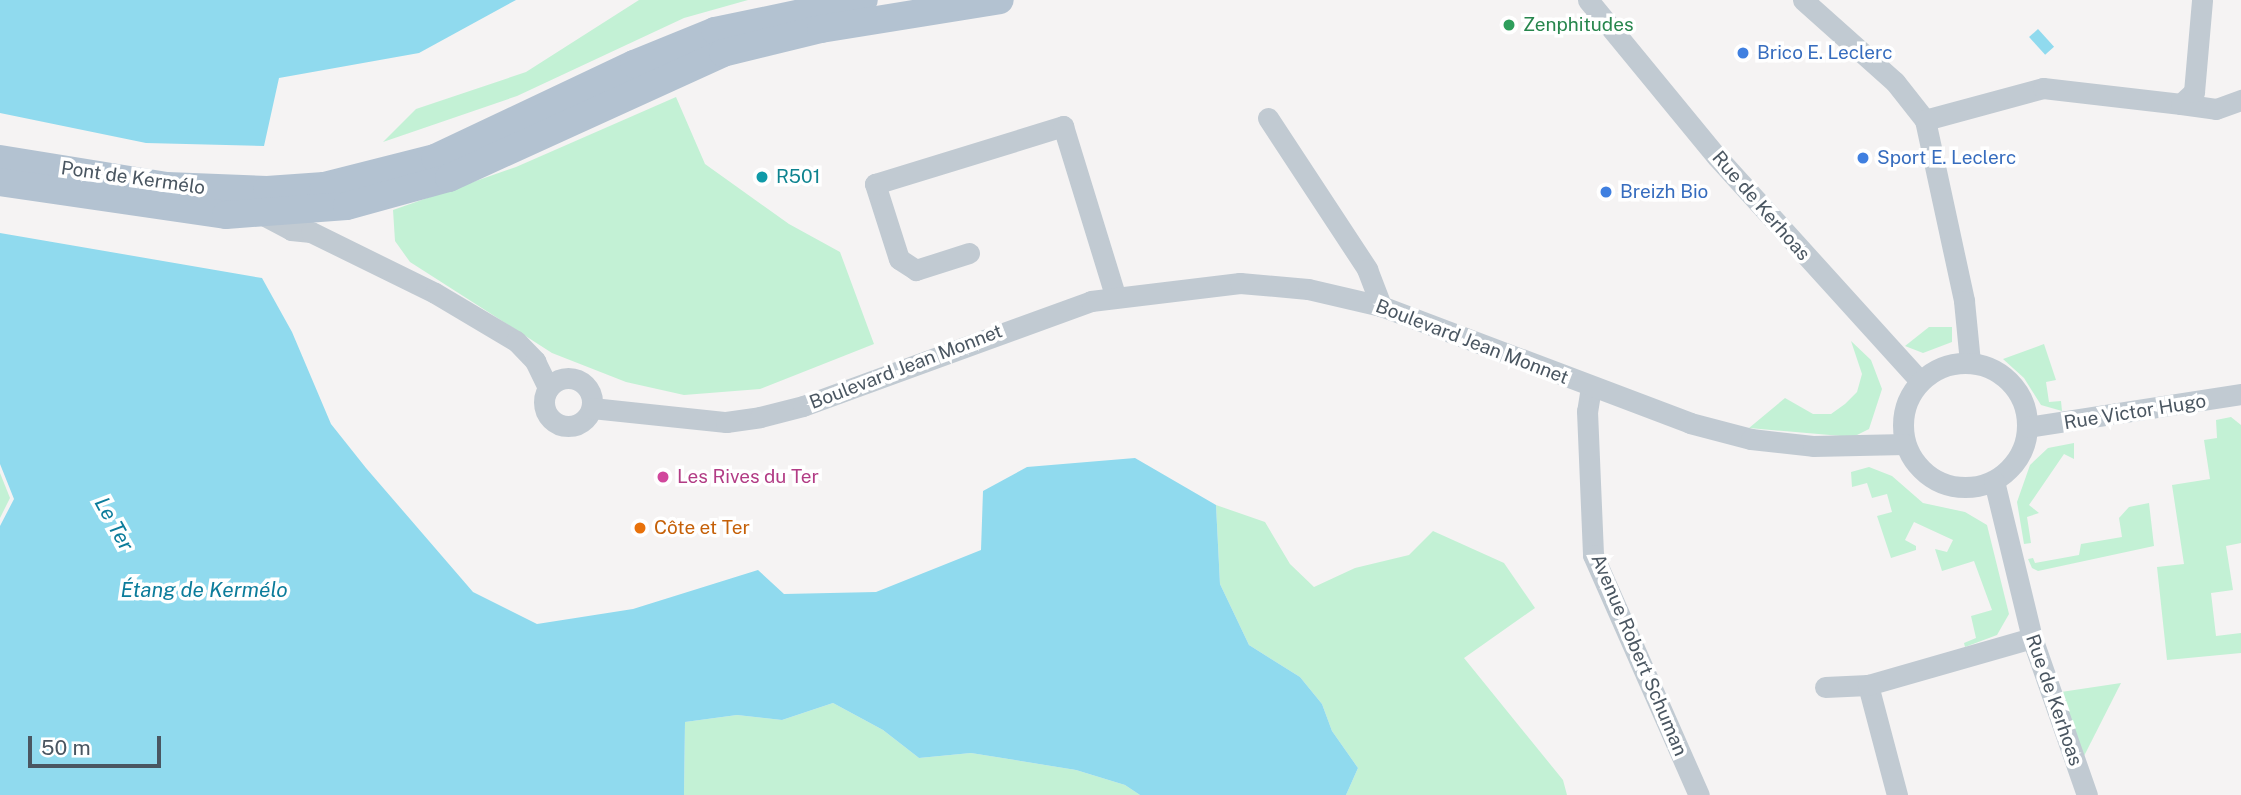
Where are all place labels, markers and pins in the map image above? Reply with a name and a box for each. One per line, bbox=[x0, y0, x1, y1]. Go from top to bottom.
place label: Zenphitudes bbox=[1523, 14, 1633, 36]
marker: Zenphitudes bbox=[1501, 17, 1517, 33]
place label: Brico E. Leclerc bbox=[1757, 42, 1893, 64]
marker: Brico E. Leclerc bbox=[1735, 45, 1751, 61]
place label: Sport E. Leclerc bbox=[1877, 147, 2016, 169]
marker: Sport E. Leclerc bbox=[1855, 150, 1871, 166]
place label: R501 bbox=[776, 166, 820, 188]
marker: R501 bbox=[754, 169, 770, 185]
place label: Breizh Bio bbox=[1620, 181, 1708, 203]
marker: Breizh Bio bbox=[1598, 184, 1614, 200]
place label: Les Rives du Ter bbox=[677, 466, 819, 488]
marker: Les Rives du Ter bbox=[655, 469, 671, 485]
place label: Côte et Ter bbox=[654, 517, 750, 539]
marker: Côte et Ter bbox=[632, 520, 648, 536]

